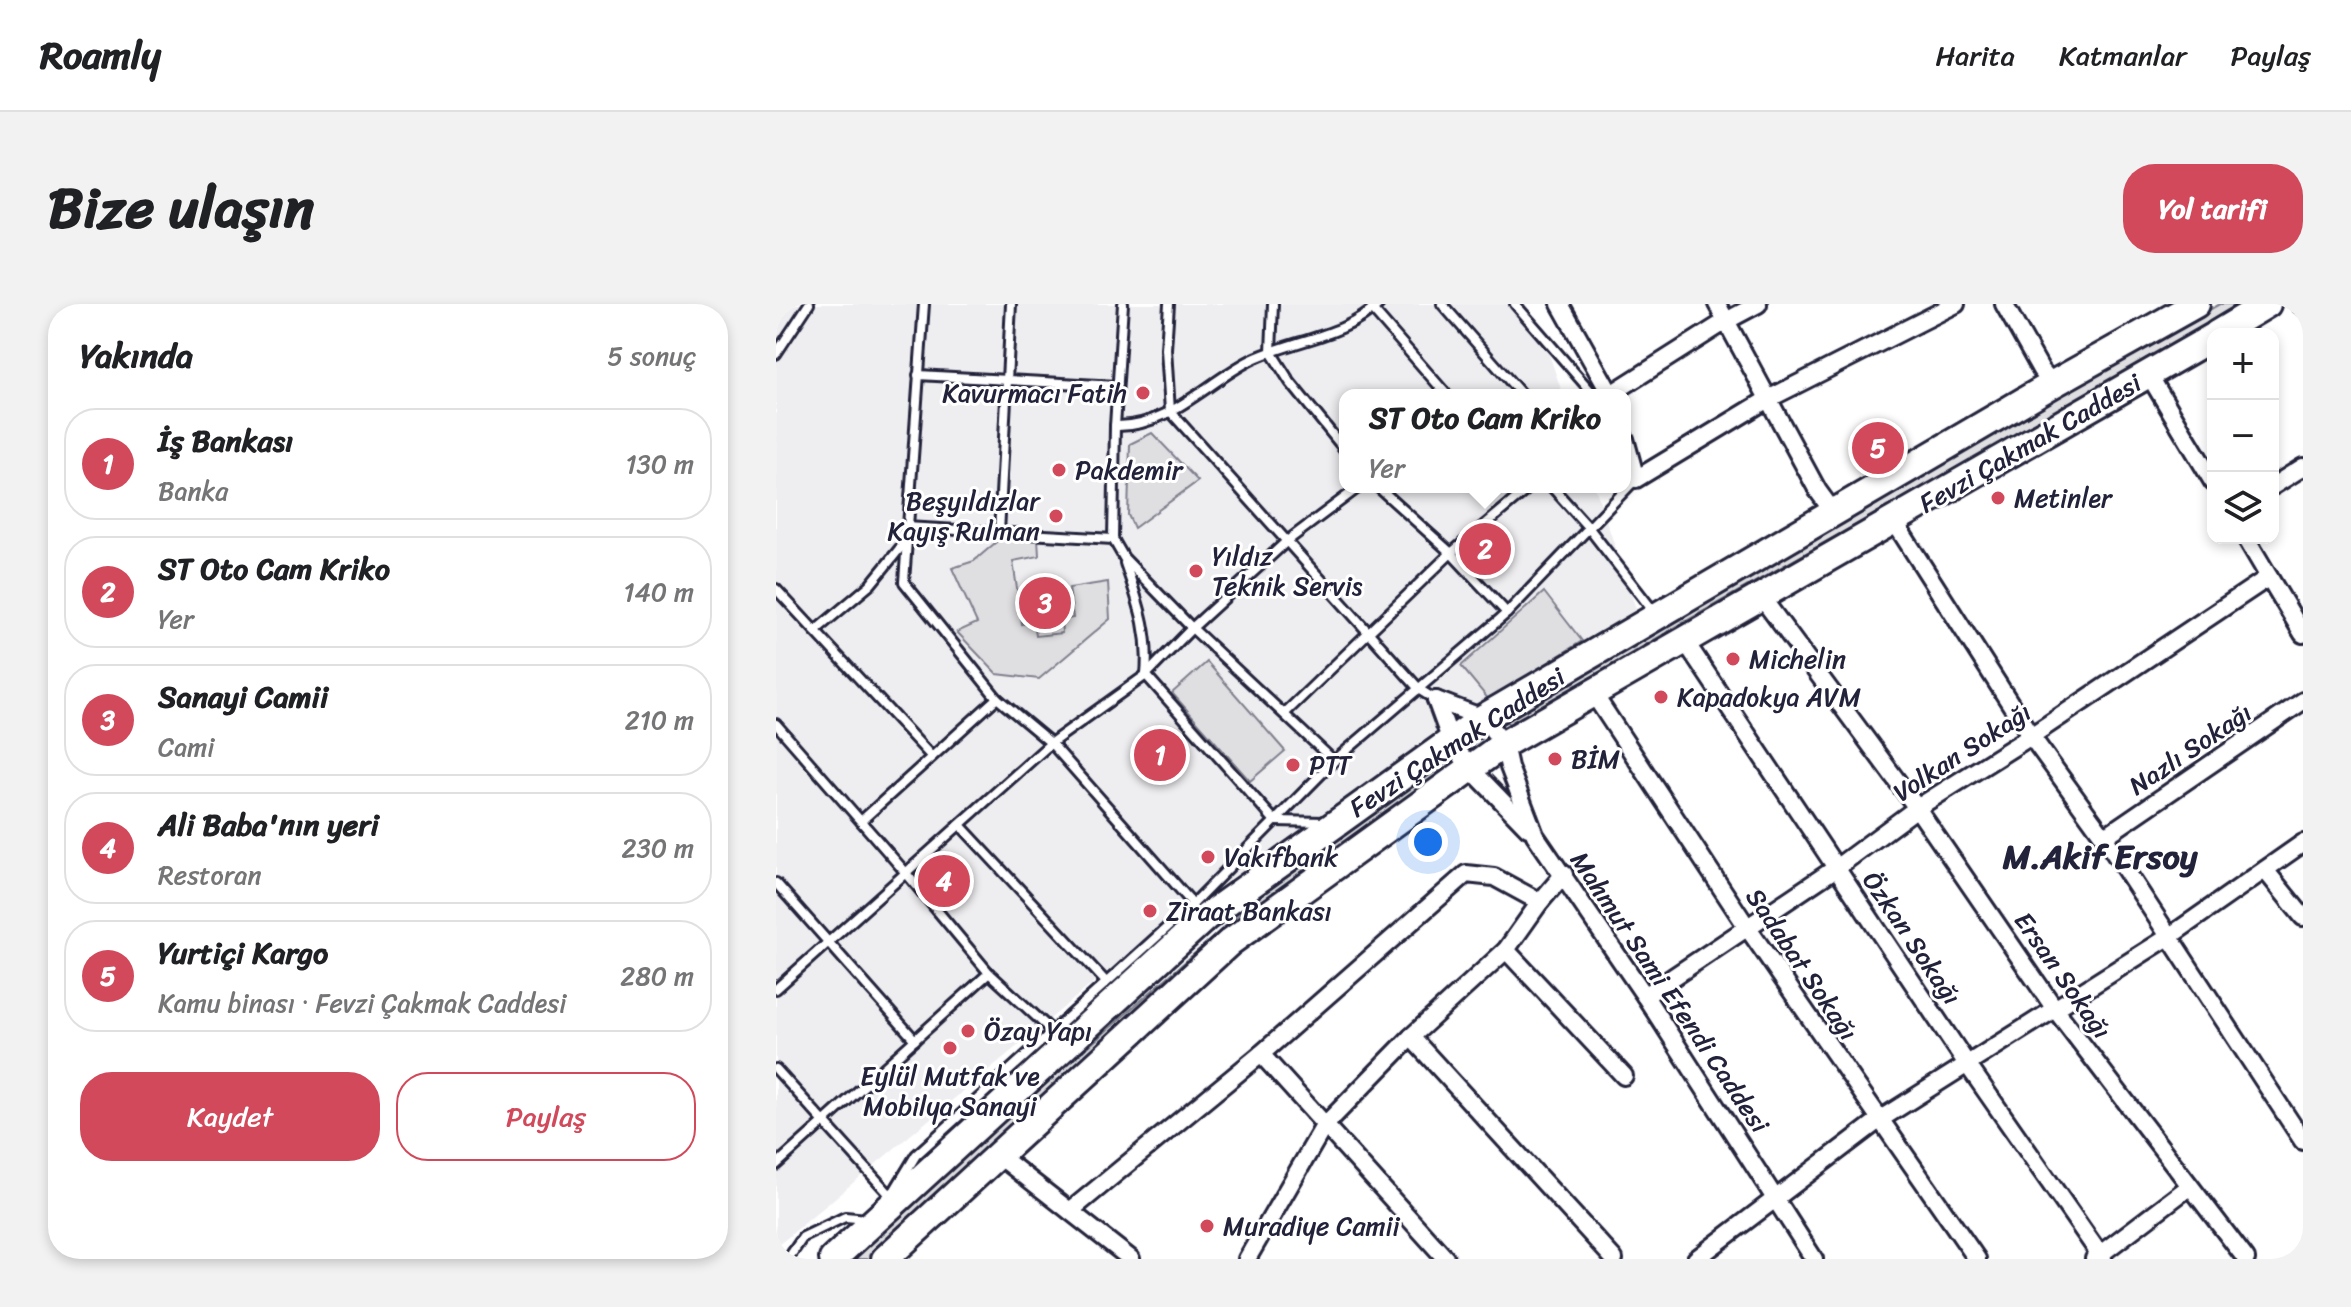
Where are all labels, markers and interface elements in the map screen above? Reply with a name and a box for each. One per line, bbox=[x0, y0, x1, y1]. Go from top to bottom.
text: Roamly bbox=[40, 22, 161, 89]
text: Harita bbox=[1935, 31, 2015, 80]
text: Katmanlar bbox=[2059, 31, 2186, 80]
text: Paylaş bbox=[2230, 31, 2311, 80]
text: Bize ulaşın bbox=[48, 159, 314, 258]
button: Yol tarifi bbox=[2123, 164, 2303, 253]
text: Yakında bbox=[80, 326, 193, 386]
map controls bbox=[2207, 328, 2279, 544]
button: + bbox=[2207, 328, 2279, 400]
text: 5 sonuç bbox=[607, 333, 696, 379]
street label: Fevzi Çakmak Caddesi bbox=[1910, 360, 2151, 526]
place label: Kavurmacı Fatih bbox=[942, 370, 1127, 416]
marker: Kavurmacı Fatih bbox=[1134, 384, 1152, 402]
popup bbox=[1339, 389, 1631, 493]
text: ST Oto Cam Kriko bbox=[1369, 391, 1601, 445]
button: − bbox=[2207, 400, 2279, 472]
text: İş Bankası bbox=[158, 414, 293, 468]
pin: 5 bbox=[1852, 418, 1904, 478]
text: 1 bbox=[102, 441, 114, 487]
text: 130 m bbox=[625, 441, 694, 487]
text: Yer bbox=[1369, 445, 1405, 491]
place label: Pakdemir bbox=[1075, 447, 1184, 493]
marker: Pakdemir bbox=[1050, 461, 1068, 479]
text: Banka bbox=[158, 468, 228, 514]
button: layers bbox=[2207, 472, 2279, 544]
place label: Metinler bbox=[2014, 475, 2113, 521]
place label: Beşyıldızlar Kayış Rulman bbox=[887, 478, 1041, 554]
marker: Metinler bbox=[1989, 489, 2007, 507]
marker: Beşyıldızlar Kayış Rulman bbox=[1047, 507, 1065, 525]
pin: 2 bbox=[1459, 519, 1511, 579]
place label: Yıldız Teknik Servis bbox=[1212, 533, 1363, 609]
text: ST Oto Cam Kriko bbox=[158, 542, 390, 596]
marker: Yıldız Teknik Servis bbox=[1187, 562, 1205, 580]
text: 2 bbox=[100, 569, 116, 615]
text: 140 m bbox=[623, 569, 694, 615]
pin: 3 bbox=[1019, 573, 1071, 633]
text: Yer bbox=[158, 596, 194, 642]
place label: Michelin bbox=[1749, 636, 1846, 682]
marker: Michelin bbox=[1724, 650, 1742, 668]
street label: Fevzi Çakmak Caddesi bbox=[1339, 654, 1575, 830]
text: Sanayi Camii bbox=[158, 670, 328, 724]
place label: Kapadokya AVM bbox=[1677, 674, 1861, 720]
marker: Kapadokya AVM bbox=[1652, 688, 1670, 706]
street label: Volkan Sokağı bbox=[1883, 690, 2041, 814]
street label: Nazlı Sokağı bbox=[2118, 690, 2262, 808]
text: 3 bbox=[101, 697, 115, 743]
text: 210 m bbox=[625, 697, 694, 743]
text: Cami bbox=[158, 724, 214, 770]
pin: 1 bbox=[1134, 725, 1186, 785]
place label: BİM bbox=[1571, 736, 1620, 782]
place label: PTT bbox=[1309, 742, 1354, 788]
marker: BİM bbox=[1546, 750, 1564, 768]
marker: PTT bbox=[1284, 756, 1302, 774]
text: Ali Baba'nın yeri bbox=[158, 798, 379, 852]
your location bbox=[1408, 822, 1448, 862]
text: 4 bbox=[100, 825, 116, 871]
text: 230 m bbox=[622, 825, 694, 871]
district label: M.Akif Ersoy bbox=[2002, 827, 2199, 887]
place label: Vakıfbank bbox=[1224, 834, 1338, 880]
street label: Mahmut Sami Efendi Caddesi bbox=[1558, 841, 1782, 1143]
marker: Vakıfbank bbox=[1199, 848, 1217, 866]
pin: 4 bbox=[918, 851, 970, 911]
text: Restoran bbox=[158, 852, 261, 898]
street label: Özkan Sokağı bbox=[1850, 861, 1974, 1015]
street label: Sadabat Sokağı bbox=[1733, 878, 1871, 1050]
place label: Ziraat Bankası bbox=[1166, 888, 1332, 934]
street label: Ersan Sokağı bbox=[2002, 901, 2124, 1049]
marker: Ziraat Bankası bbox=[1141, 902, 1159, 920]
text: Yurtiçi Kargo bbox=[158, 926, 328, 980]
text: 5 bbox=[100, 953, 116, 999]
text: 280 m bbox=[620, 953, 694, 999]
text: Kamu binası · Fevzi Çakmak Caddesi bbox=[158, 980, 566, 1026]
place label: Özay Yapı bbox=[984, 1008, 1092, 1054]
marker: Özay Yapı bbox=[959, 1022, 977, 1040]
marker: Eylül Mutfak ve Mobilya Sanayi bbox=[941, 1039, 959, 1057]
place label: Eylül Mutfak ve Mobilya Sanayi bbox=[860, 1053, 1040, 1129]
button: Kaydet bbox=[80, 1072, 380, 1161]
button: Paylaş bbox=[396, 1072, 696, 1161]
place label: Muradiye Camii bbox=[1223, 1203, 1401, 1249]
marker: Muradiye Camii bbox=[1198, 1217, 1216, 1235]

